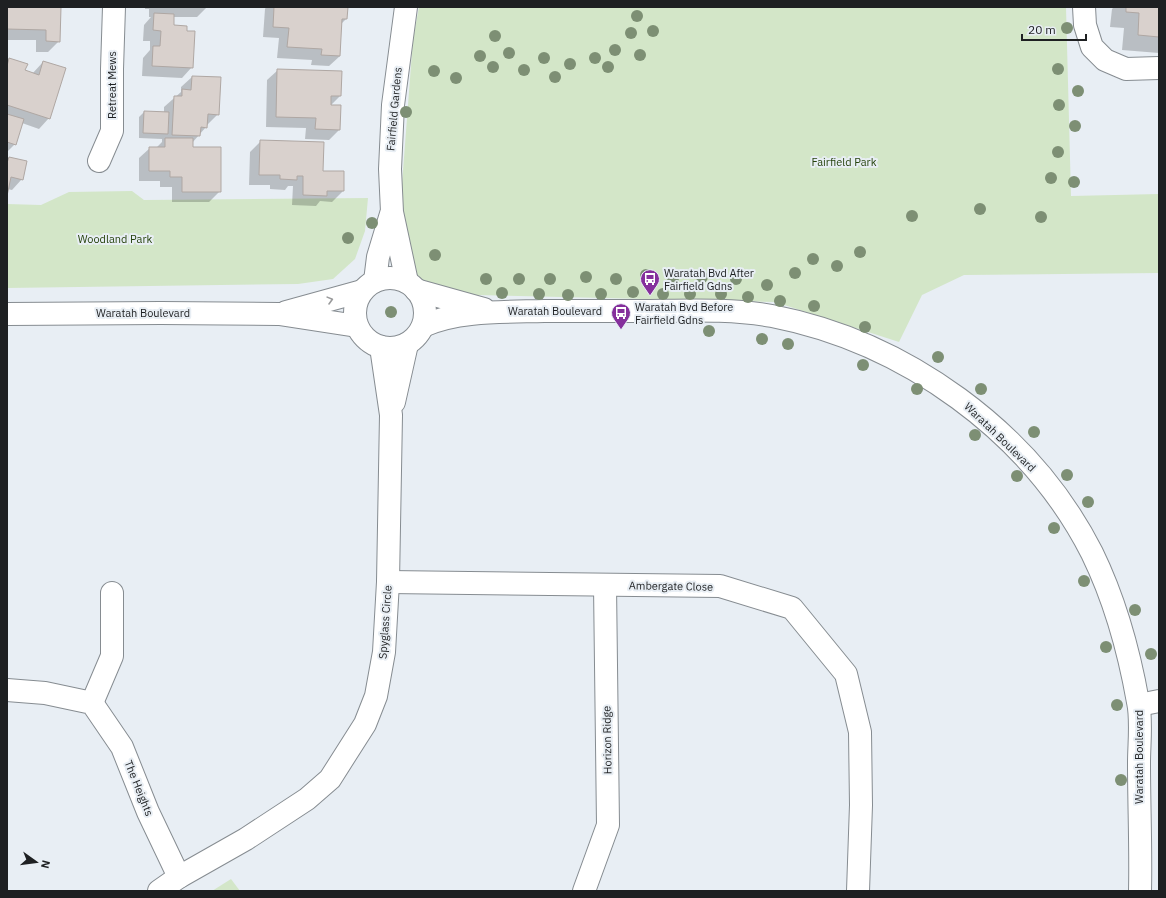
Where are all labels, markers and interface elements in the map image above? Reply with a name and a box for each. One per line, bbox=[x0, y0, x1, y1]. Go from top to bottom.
scale bar bbox=[1022, 16, 1086, 42]
text: 20 m bbox=[1028, 22, 1056, 37]
street label: Retreat Mews bbox=[105, 51, 119, 119]
street label: Fairfield Gardens bbox=[383, 66, 405, 152]
park label: Fairfield Park bbox=[812, 155, 877, 169]
park label: Woodland Park bbox=[78, 232, 153, 246]
place label: Waratah Bvd After Fairfield Gdns bbox=[664, 266, 754, 293]
bus stop icon: Waratah Bvd After Fairfield Gdns bbox=[639, 268, 661, 296]
one-way arrow bbox=[327, 296, 334, 305]
place label: Waratah Bvd Before Fairfield Gdns bbox=[635, 300, 733, 327]
bus stop icon: Waratah Bvd Before Fairfield Gdns bbox=[610, 302, 632, 330]
street label: Waratah Boulevard bbox=[508, 304, 602, 318]
street label: Waratah Boulevard bbox=[96, 306, 190, 320]
street label: Waratah Boulevard bbox=[961, 399, 1039, 475]
street label: Ambergate Close bbox=[629, 578, 713, 594]
street label: Spyglass Circle bbox=[375, 585, 395, 659]
street label: Horizon Ridge bbox=[599, 706, 615, 774]
street label: Waratah Boulevard bbox=[1132, 710, 1146, 804]
street label: The Heights bbox=[121, 758, 157, 818]
north arrow bbox=[16, 842, 56, 882]
text: N bbox=[38, 859, 53, 870]

